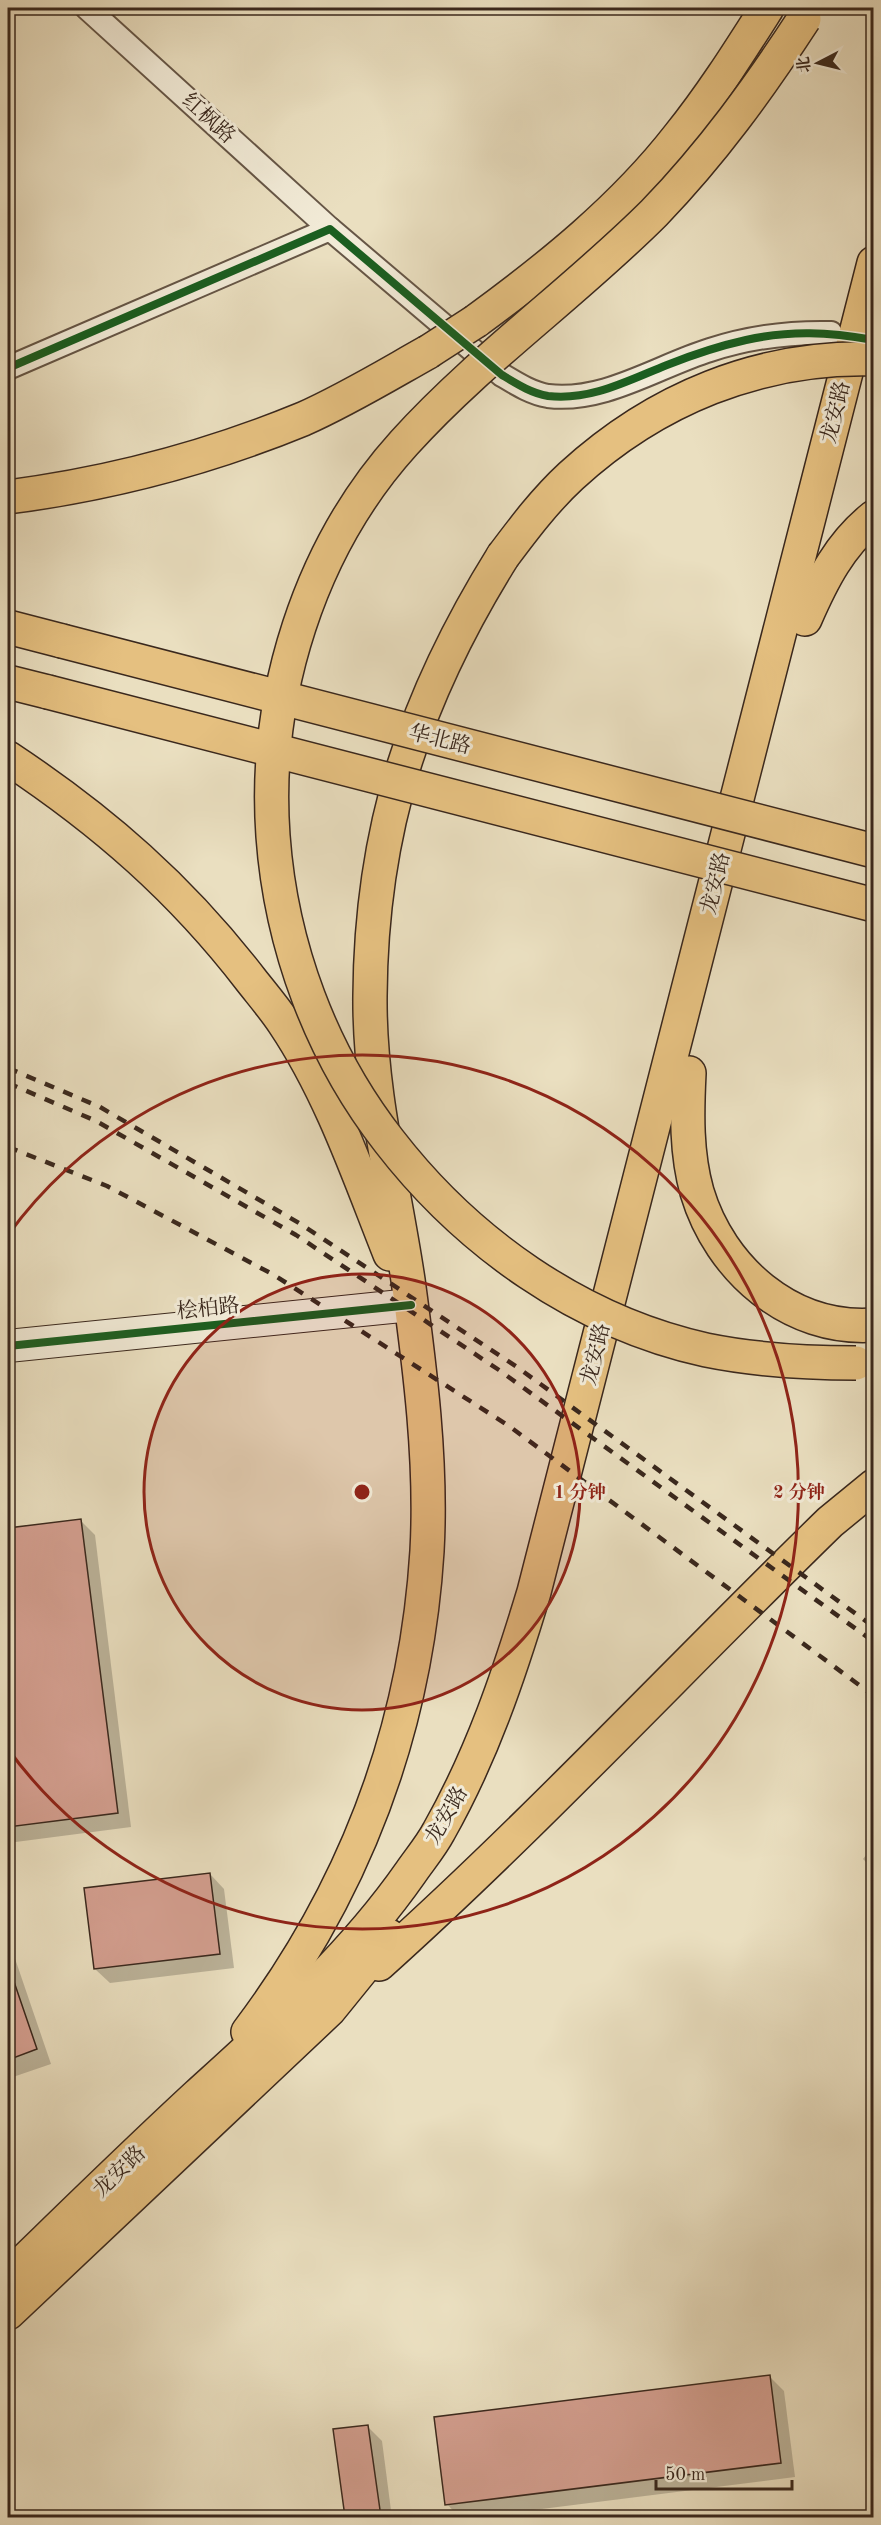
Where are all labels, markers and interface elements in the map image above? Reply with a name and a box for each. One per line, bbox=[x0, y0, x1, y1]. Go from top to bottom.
north arrow bbox=[788, 33, 848, 93]
text: 北 bbox=[794, 56, 814, 74]
street label: 红枫路 bbox=[178, 89, 240, 148]
street label: 龙安路 bbox=[817, 379, 854, 445]
street label: 华北路 bbox=[407, 721, 473, 758]
street label: 龙安路 bbox=[697, 850, 734, 916]
street label: 桧柏路 bbox=[176, 1294, 241, 1323]
street label: 龙安路 bbox=[577, 1321, 614, 1387]
centre of rings bbox=[352, 1482, 372, 1502]
text: 1 分钟 bbox=[554, 1482, 606, 1502]
text: 2 分钟 bbox=[773, 1482, 825, 1502]
street label: 龙安路 bbox=[421, 1782, 472, 1848]
street label: 龙安路 bbox=[89, 2141, 150, 2202]
scale bar bbox=[656, 2453, 792, 2491]
text: 50 m bbox=[665, 2466, 705, 2484]

